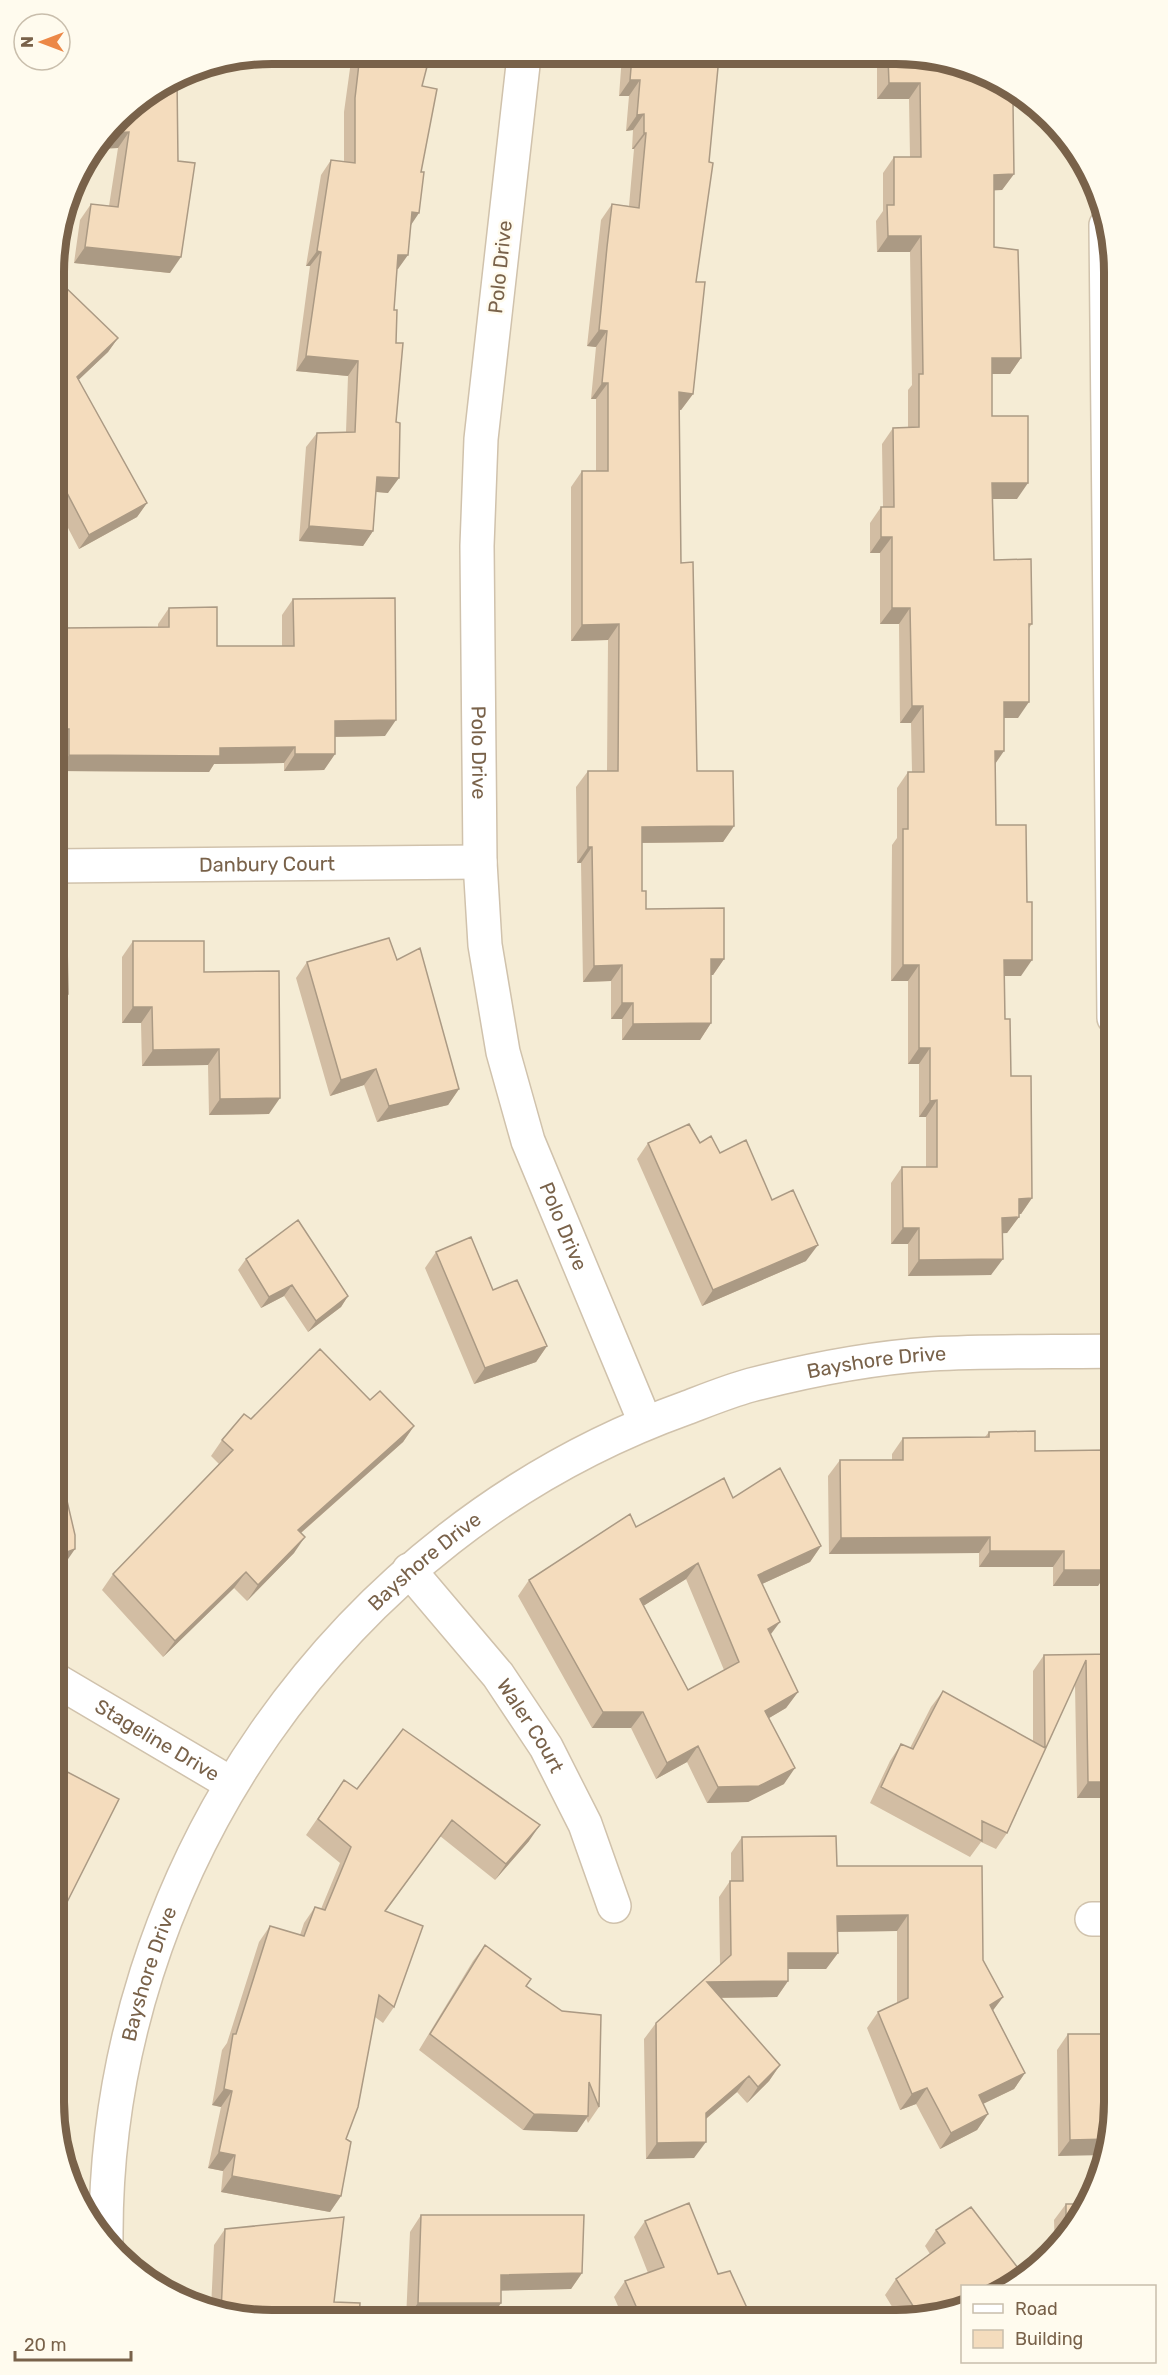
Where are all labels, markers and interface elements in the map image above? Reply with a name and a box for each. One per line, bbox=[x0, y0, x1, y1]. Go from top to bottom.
north arrow bbox=[12, 12, 72, 72]
text: N bbox=[18, 36, 37, 48]
street label: Polo Drive bbox=[483, 219, 517, 315]
street label: Polo Drive bbox=[467, 706, 491, 799]
street label: Danbury Court bbox=[199, 851, 335, 877]
street label: Polo Drive bbox=[534, 1178, 593, 1274]
street label: Bayshore Drive bbox=[805, 1341, 947, 1384]
street label: Bayshore Drive bbox=[363, 1507, 486, 1616]
street label: Waler Court bbox=[492, 1674, 569, 1777]
street label: Stageline Drive bbox=[91, 1694, 224, 1786]
street label: Bayshore Drive bbox=[116, 1903, 182, 2044]
legend bbox=[961, 2285, 1156, 2363]
text: Road bbox=[1015, 2298, 1058, 2320]
scale bar bbox=[15, 2324, 130, 2362]
text: Building bbox=[1015, 2328, 1083, 2350]
text: 20 m bbox=[24, 2334, 66, 2356]

